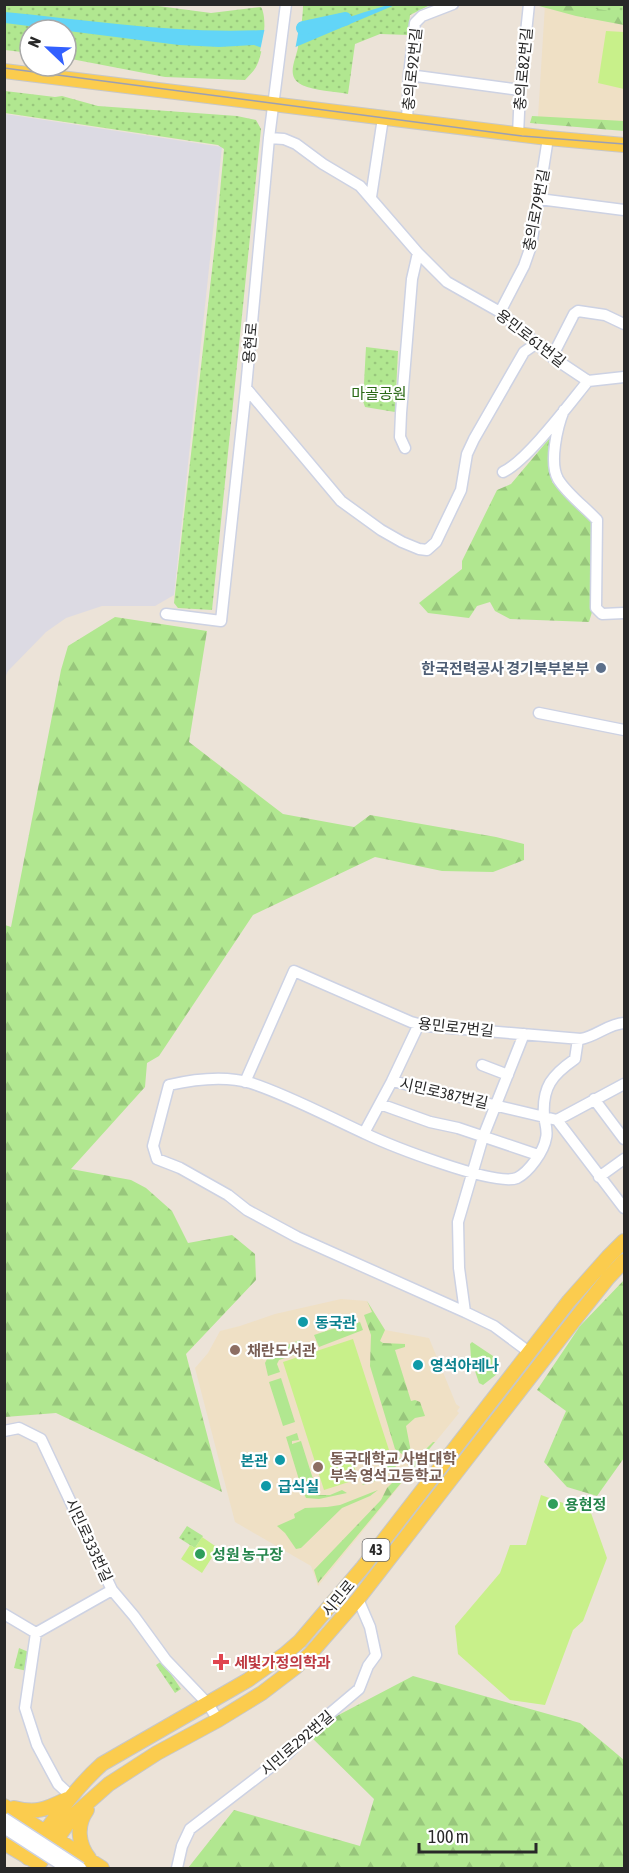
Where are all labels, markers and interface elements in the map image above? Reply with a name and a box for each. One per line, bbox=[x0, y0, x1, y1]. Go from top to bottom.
north arrow bbox=[18, 18, 78, 78]
street label: 충의로92번길 bbox=[399, 27, 425, 111]
street label: 충의로82번길 bbox=[511, 27, 535, 111]
text: N bbox=[24, 34, 44, 50]
street label: 충의로79번길 bbox=[520, 168, 552, 252]
street label: 용민로61번길 bbox=[493, 306, 569, 370]
street label: 용현로 bbox=[240, 322, 260, 364]
park label: 마골공원 bbox=[351, 385, 407, 402]
place label: 한국전력공사 경기북부본부 bbox=[421, 660, 589, 677]
marker: 한국전력공사 경기북부본부 bbox=[594, 661, 608, 675]
street label: 용민로7번길 bbox=[417, 1015, 495, 1039]
street label: 시민로387번길 bbox=[398, 1075, 490, 1111]
place label: 동국관 bbox=[315, 1314, 357, 1331]
marker: 동국관 bbox=[296, 1315, 310, 1329]
place label: 채란도서관 bbox=[247, 1342, 316, 1359]
marker: 채란도서관 bbox=[228, 1343, 242, 1357]
place label: 영석아레나 bbox=[430, 1357, 499, 1374]
marker: 영석아레나 bbox=[411, 1358, 425, 1372]
place label: 동국대학교 사범대학 부속 영석고등학교 bbox=[330, 1450, 456, 1484]
place label: 본관 bbox=[240, 1452, 268, 1469]
marker: 본관 bbox=[273, 1453, 287, 1467]
marker: 동국대학교 사범대학 부속 영석고등학교 bbox=[311, 1460, 325, 1474]
place label: 급식실 bbox=[278, 1478, 319, 1495]
marker: 급식실 bbox=[259, 1479, 273, 1493]
street label: 시민로333번길 bbox=[62, 1496, 116, 1584]
place label: 용현정 bbox=[565, 1496, 606, 1513]
marker: 용현정 bbox=[546, 1497, 560, 1511]
road number: 43 bbox=[362, 1539, 389, 1561]
place label: 성원 농구장 bbox=[212, 1546, 283, 1563]
marker: 성원 농구장 bbox=[193, 1547, 207, 1561]
street label: 시민로 bbox=[318, 1577, 358, 1619]
marker: 세빛가정의학과 bbox=[212, 1653, 230, 1671]
place label: 세빛가정의학과 bbox=[234, 1654, 331, 1671]
street label: 시민로292번길 bbox=[257, 1707, 337, 1779]
scale bar bbox=[419, 1816, 536, 1854]
text: 100 m bbox=[428, 1826, 469, 1847]

